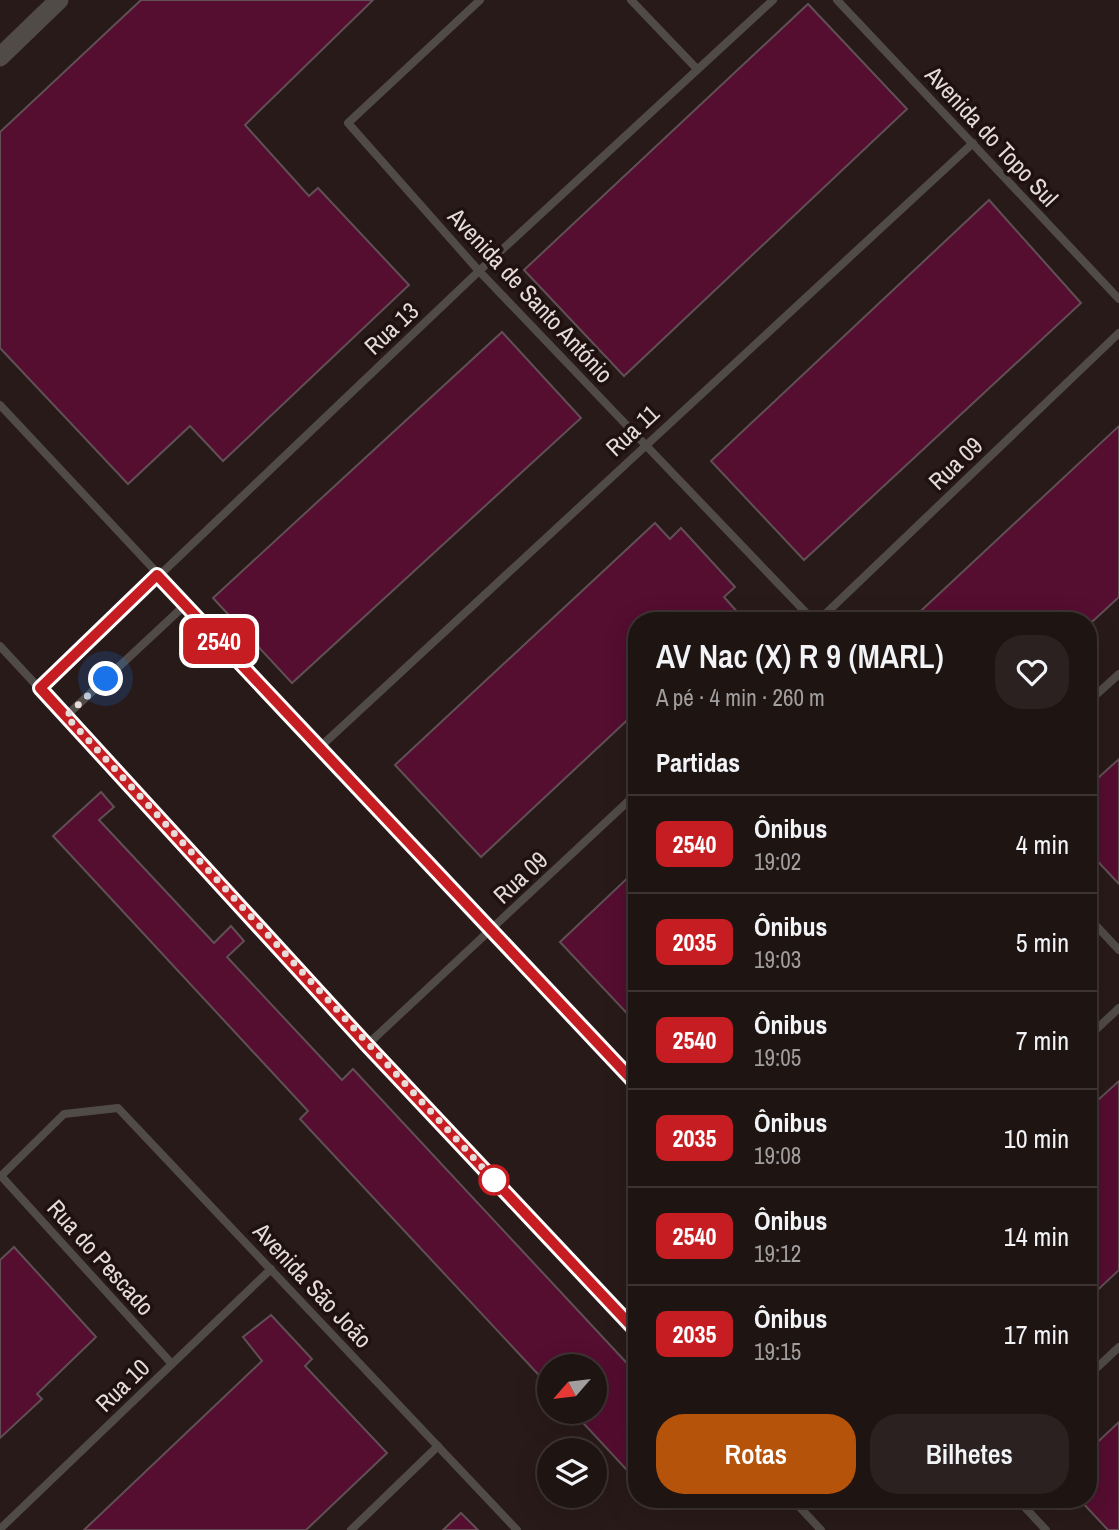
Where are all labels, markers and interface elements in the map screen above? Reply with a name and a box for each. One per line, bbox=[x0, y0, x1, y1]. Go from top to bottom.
street label: Avenida do Topo Sul bbox=[918, 58, 1065, 213]
street label: Avenida de Santo António bbox=[441, 200, 621, 389]
street label: Rua 13 bbox=[357, 295, 425, 361]
street label: Rua 11 bbox=[598, 397, 666, 463]
street label: Rua 09 bbox=[921, 429, 989, 497]
line badge: 2540 bbox=[170, 618, 268, 664]
text: 2540 bbox=[197, 625, 241, 657]
text: AV Nac (X) R 9 (MARL) bbox=[656, 634, 944, 678]
button: heart bbox=[995, 635, 1069, 709]
your location bbox=[88, 661, 123, 696]
text: A pé · 4 min · 260 m bbox=[656, 682, 825, 713]
text: Partidas bbox=[656, 745, 740, 780]
text: Ônibus bbox=[754, 811, 827, 846]
text: 4 min bbox=[1016, 827, 1069, 862]
text: 2540 bbox=[673, 828, 716, 860]
street label: Rua 09 bbox=[486, 844, 554, 910]
text: 19:02 bbox=[754, 846, 801, 877]
text: Ônibus bbox=[754, 909, 827, 944]
text: 5 min bbox=[1016, 925, 1069, 960]
text: 2035 bbox=[673, 926, 716, 958]
text: 19:03 bbox=[754, 944, 801, 975]
text: Ônibus bbox=[754, 1007, 827, 1042]
text: 7 min bbox=[1016, 1023, 1069, 1058]
text: 2540 bbox=[673, 1024, 716, 1056]
text: 19:05 bbox=[754, 1042, 801, 1073]
text: Ônibus bbox=[754, 1105, 827, 1140]
text: 10 min bbox=[1004, 1121, 1069, 1156]
text: 2035 bbox=[673, 1122, 716, 1154]
text: 19:08 bbox=[754, 1140, 801, 1171]
unlabelled marker bbox=[479, 1165, 509, 1195]
street label: Rua do Pescado bbox=[40, 1192, 162, 1322]
text: Ônibus bbox=[754, 1203, 827, 1238]
street label: Avenida São João bbox=[246, 1215, 379, 1355]
text: 14 min bbox=[1004, 1219, 1069, 1254]
text: 2540 bbox=[673, 1220, 716, 1252]
text: 19:12 bbox=[754, 1238, 801, 1269]
text: Ônibus bbox=[754, 1301, 827, 1336]
text: 17 min bbox=[1004, 1317, 1069, 1352]
text: 2035 bbox=[673, 1318, 716, 1350]
text: 19:15 bbox=[754, 1336, 801, 1367]
street label: Rua 10 bbox=[88, 1351, 156, 1419]
north arrow bbox=[537, 1354, 607, 1424]
map controls bbox=[537, 1354, 607, 1508]
button: Rotas bbox=[656, 1414, 856, 1494]
button: Bilhetes bbox=[870, 1414, 1069, 1494]
button: layers bbox=[537, 1438, 607, 1508]

